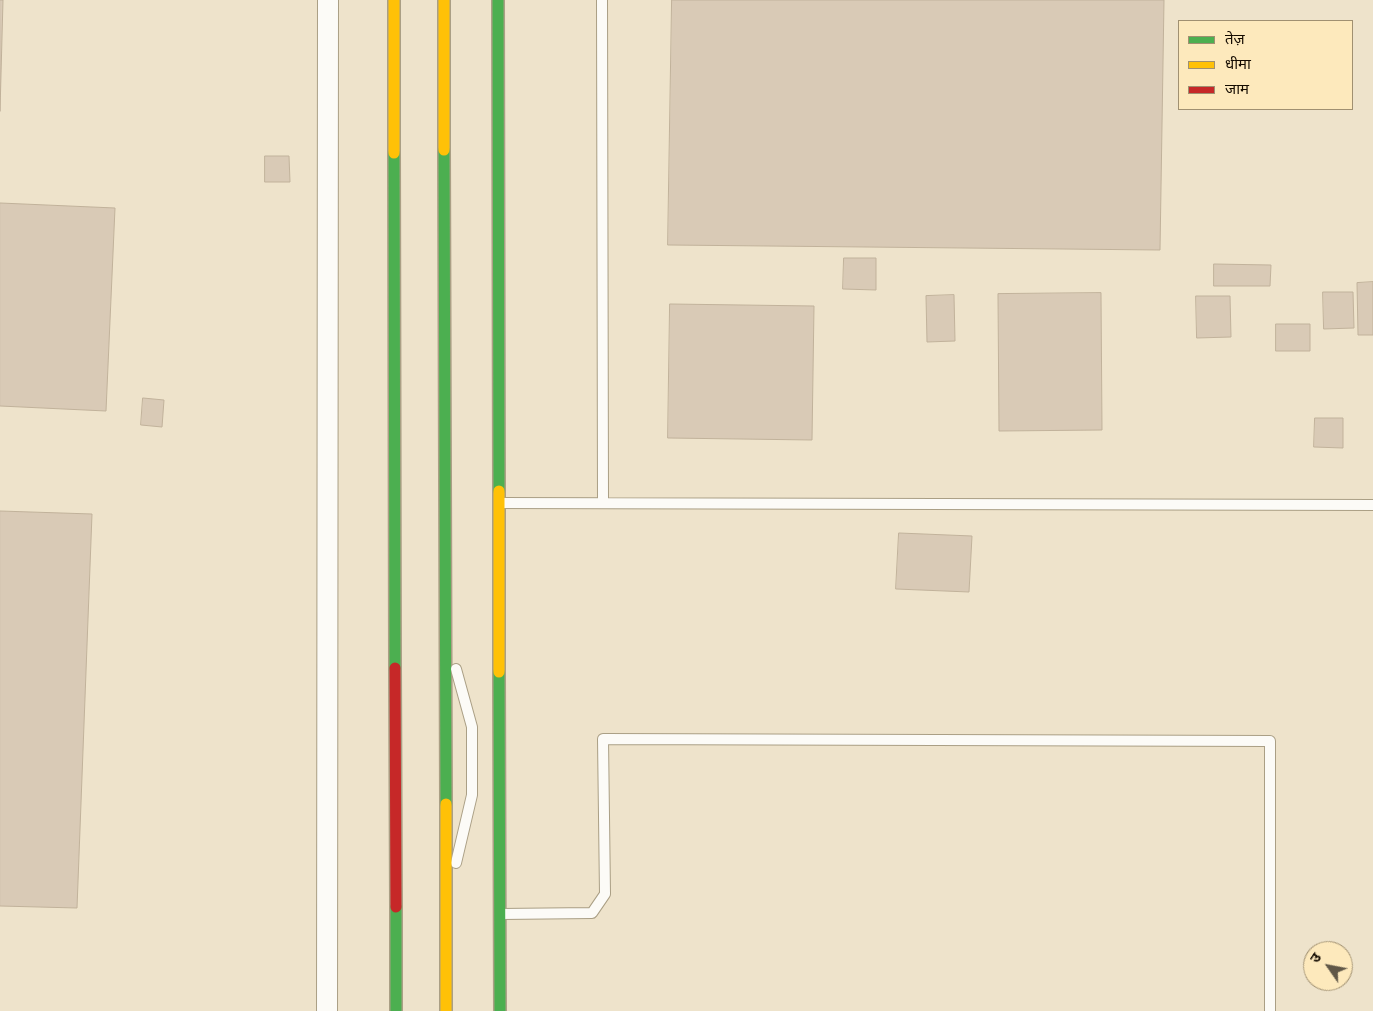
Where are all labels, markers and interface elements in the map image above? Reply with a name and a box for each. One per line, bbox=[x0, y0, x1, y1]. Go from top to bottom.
legend bbox=[1178, 20, 1353, 110]
text: तेज़ bbox=[1225, 30, 1245, 48]
text: धीमा bbox=[1225, 55, 1251, 73]
text: जाम bbox=[1225, 80, 1249, 98]
north arrow bbox=[1303, 941, 1353, 991]
text: उ bbox=[1306, 950, 1325, 966]

